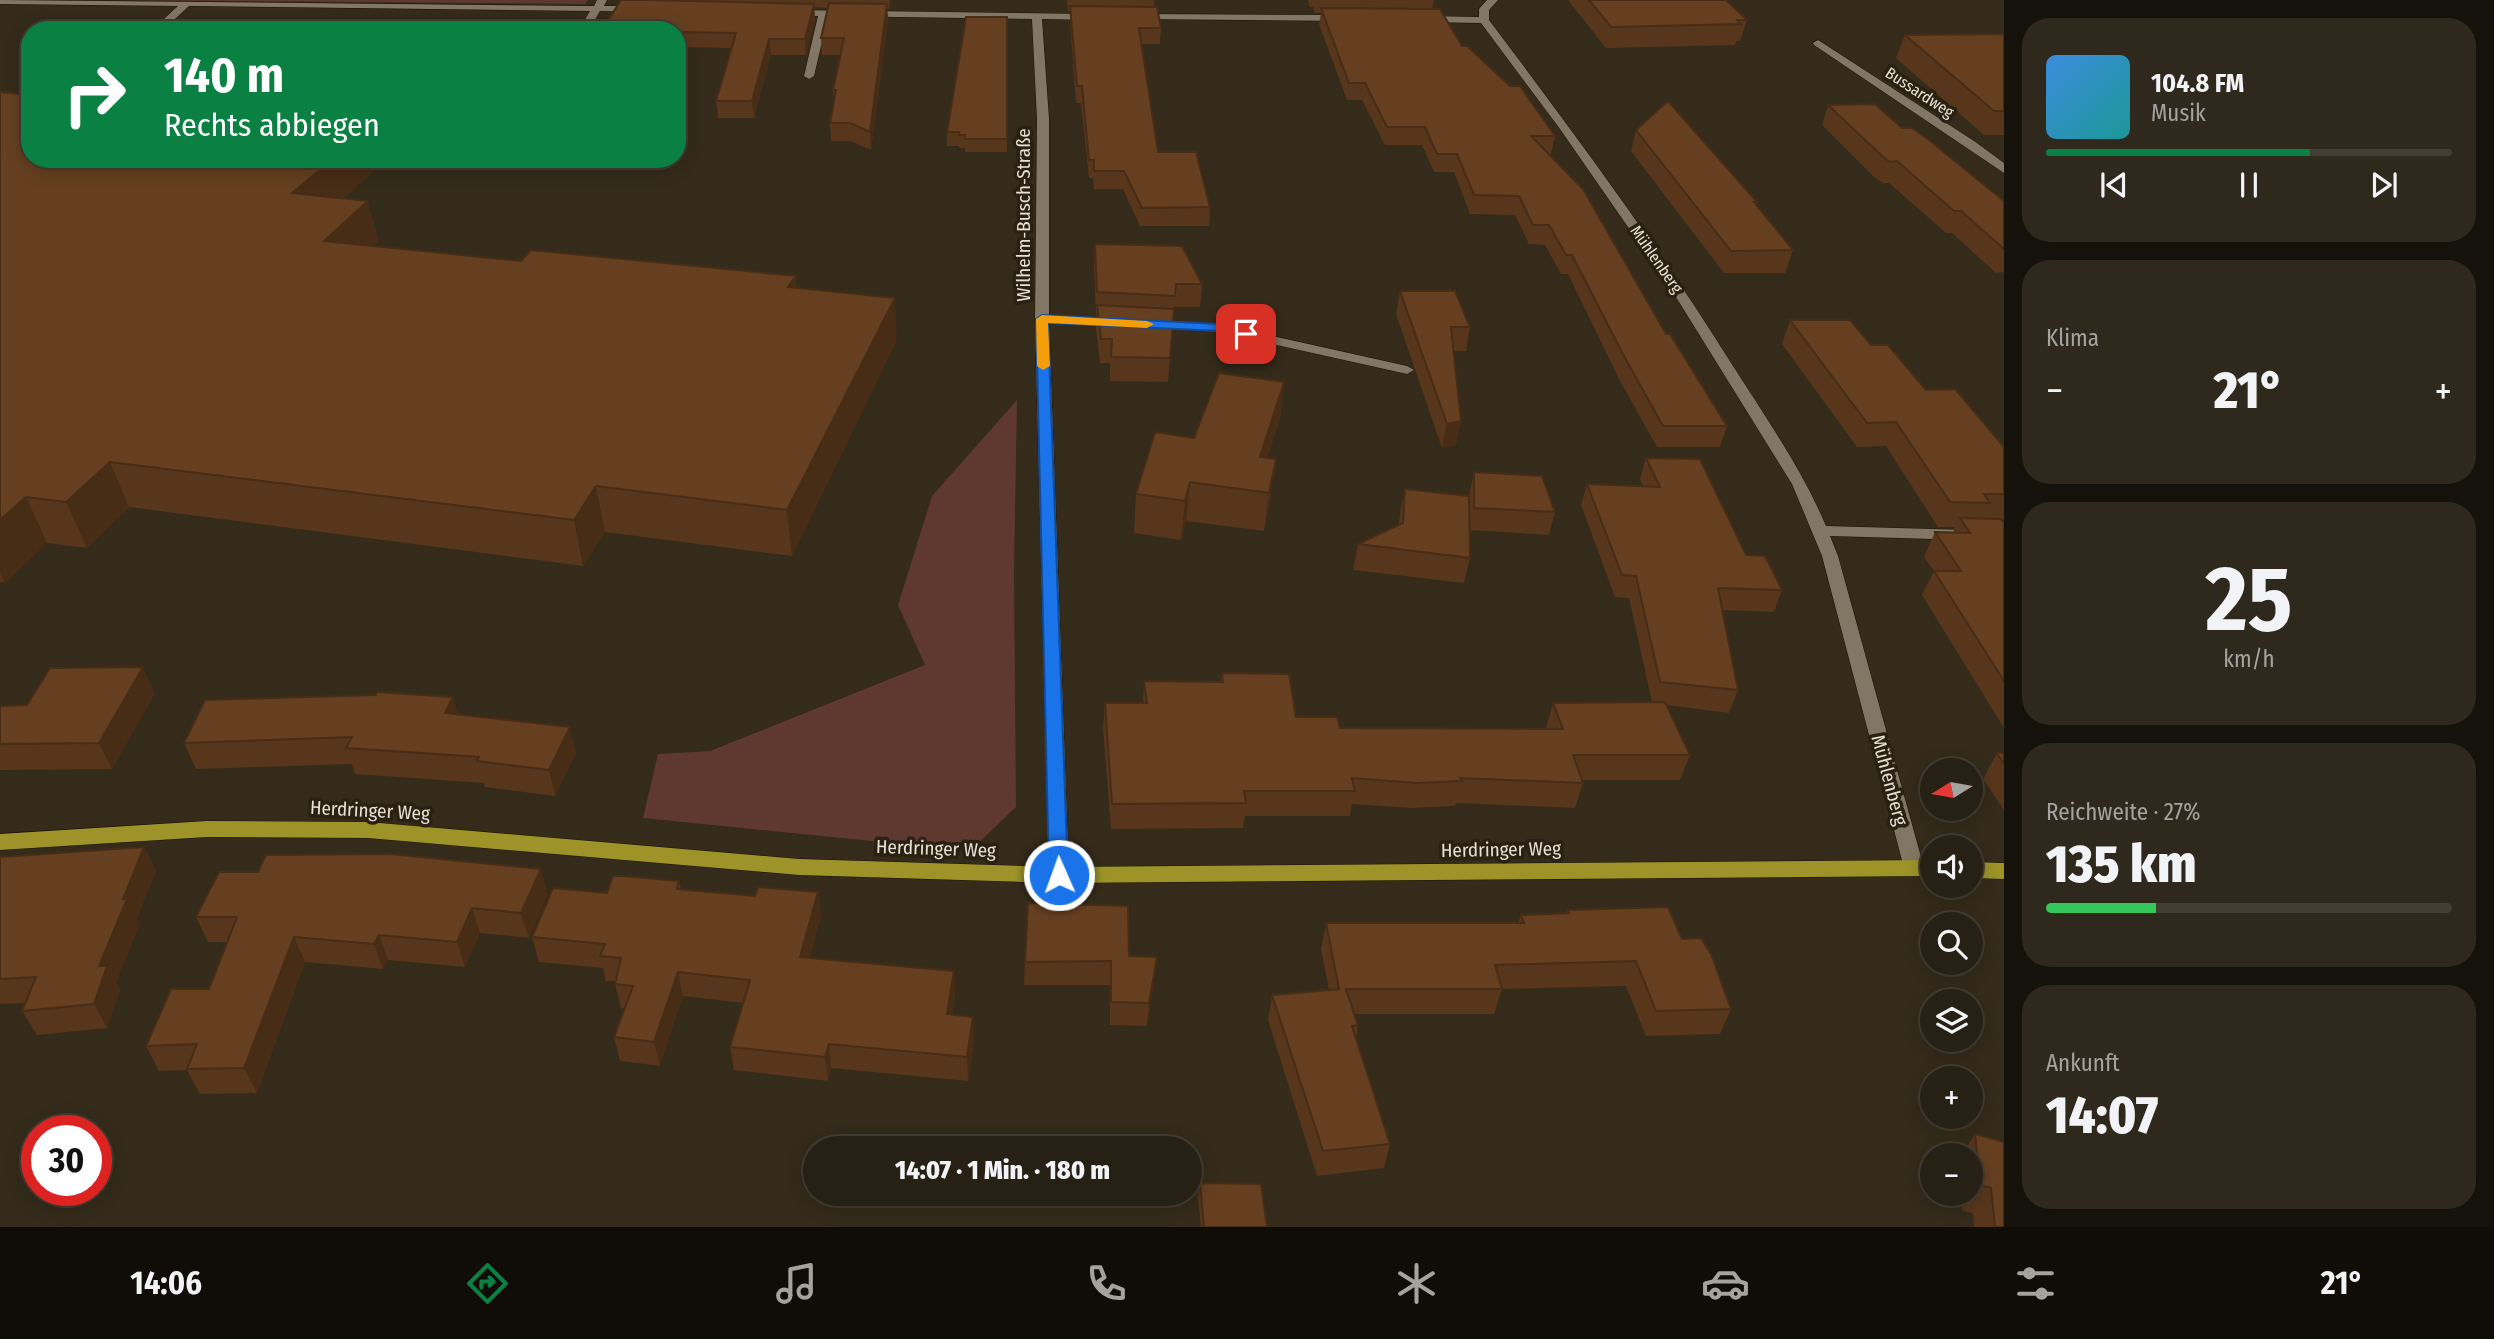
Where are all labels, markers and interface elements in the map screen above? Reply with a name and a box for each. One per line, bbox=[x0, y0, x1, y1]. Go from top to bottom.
text: 140 m bbox=[164, 46, 284, 105]
icon: right bbox=[49, 49, 140, 140]
street label: Bussardweg bbox=[1882, 63, 1958, 122]
text: 104.8 FM bbox=[2151, 68, 2244, 99]
text: Musik bbox=[2151, 99, 2206, 127]
text: Rechts abbiegen bbox=[164, 106, 380, 144]
street label: Wilhelm-Busch-Straße bbox=[1012, 128, 1035, 302]
icon: previous bbox=[2095, 166, 2133, 204]
icon: pause bbox=[2230, 166, 2268, 204]
icon: next bbox=[2365, 166, 2403, 204]
street label: Mühlenberg bbox=[1626, 222, 1687, 297]
pin bbox=[1216, 304, 1276, 364]
icon: arrive bbox=[1227, 315, 1265, 353]
text: Klima bbox=[2046, 324, 2099, 352]
text: 21° bbox=[2214, 359, 2284, 422]
text: − bbox=[2046, 368, 2063, 414]
text: + bbox=[2435, 368, 2452, 414]
text: 25 bbox=[2206, 545, 2292, 654]
text: km/h bbox=[2223, 645, 2275, 673]
street label: Mühlenberg bbox=[1866, 732, 1913, 828]
north arrow bbox=[1920, 758, 1983, 821]
map controls bbox=[1920, 758, 1983, 1206]
street label: Herdringer Weg bbox=[309, 796, 431, 825]
text: Reichweite · 27% bbox=[2046, 798, 2201, 826]
text: 135 km bbox=[2046, 833, 2197, 896]
street label: Herdringer Weg bbox=[876, 835, 996, 862]
button: sound bbox=[1920, 835, 1983, 898]
street label: Herdringer Weg bbox=[1441, 837, 1561, 862]
position arrow bbox=[1022, 838, 1096, 912]
button: search bbox=[1920, 912, 1983, 975]
button: layers bbox=[1920, 989, 1983, 1052]
text: Ankunft bbox=[2046, 1049, 2120, 1077]
button: + bbox=[1920, 1066, 1983, 1129]
text: 14:07 bbox=[2046, 1084, 2158, 1147]
speed limit sign: 30 bbox=[21, 1115, 112, 1206]
button: − bbox=[1920, 1143, 1983, 1206]
text: 14:07 · 1 Min. · 180 m bbox=[895, 1155, 1110, 1186]
icon: directions bbox=[463, 1259, 512, 1308]
icon: music bbox=[772, 1259, 821, 1308]
icon: phone bbox=[1082, 1259, 1131, 1308]
icon: climate bbox=[1392, 1259, 1441, 1308]
icon: car bbox=[1701, 1259, 1750, 1308]
icon: filters bbox=[2011, 1259, 2060, 1308]
text: 14:06 bbox=[130, 1264, 202, 1302]
text: 21° bbox=[2321, 1264, 2364, 1302]

